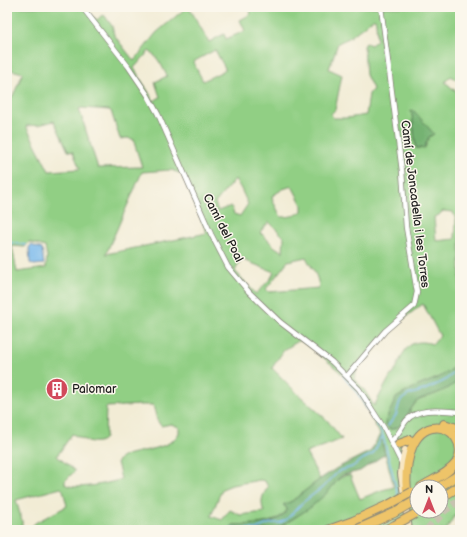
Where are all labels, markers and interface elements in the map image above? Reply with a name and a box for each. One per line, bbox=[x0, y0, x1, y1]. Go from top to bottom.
street label: Camí de Joncadella i les Torres bbox=[397, 119, 433, 289]
street label: Camí del Poal bbox=[199, 191, 247, 265]
building icon: Palomar bbox=[44, 376, 70, 402]
place label: Palomar bbox=[72, 382, 117, 397]
north arrow bbox=[409, 479, 449, 519]
text: N bbox=[425, 483, 433, 496]

